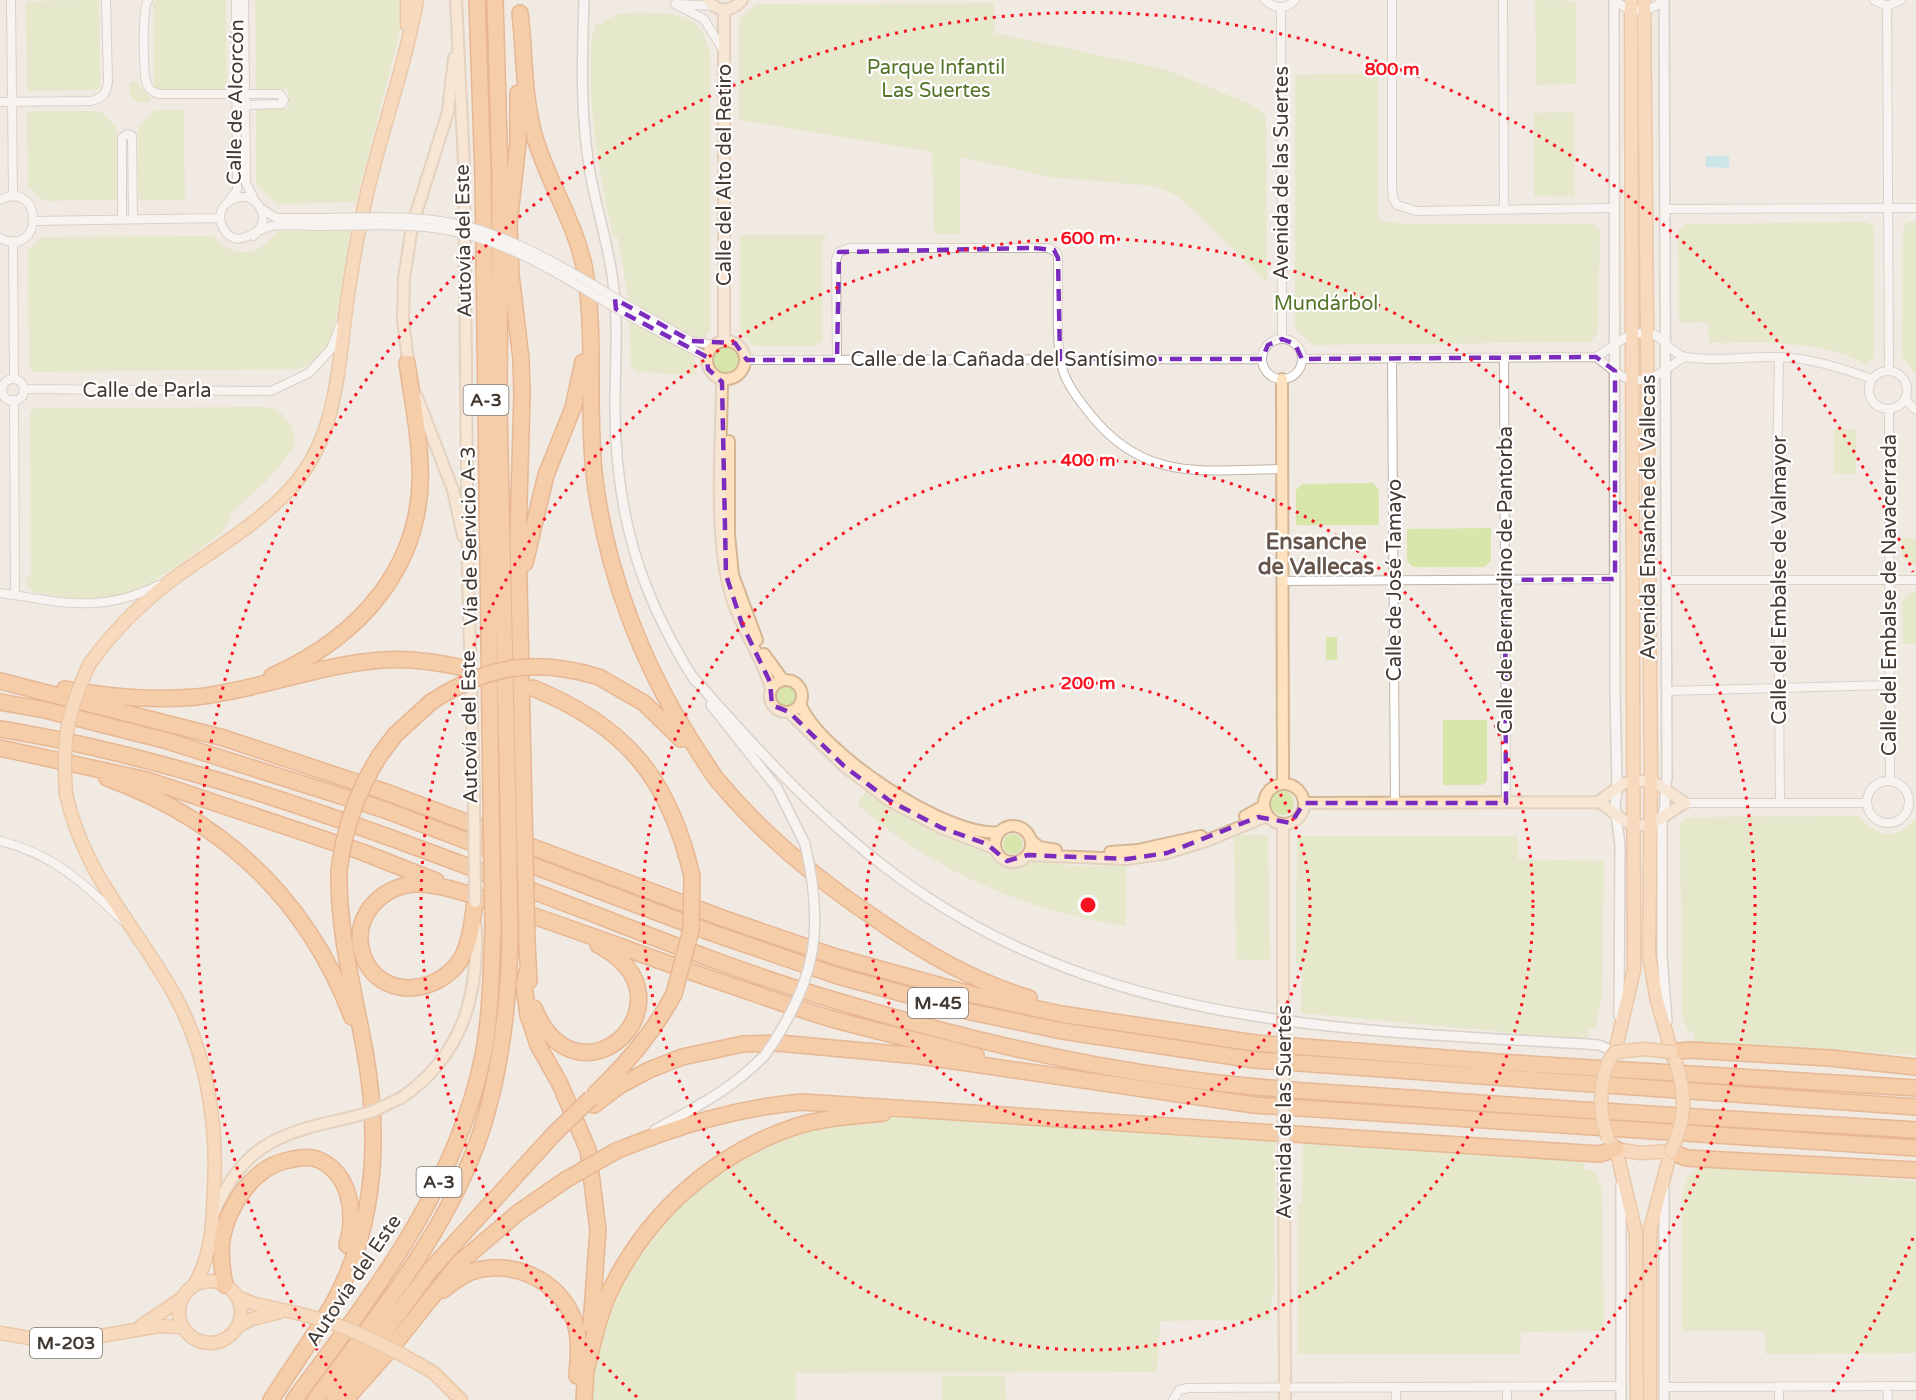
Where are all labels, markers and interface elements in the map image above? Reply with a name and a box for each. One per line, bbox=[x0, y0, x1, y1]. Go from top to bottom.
street label: Calle de Alcorcón bbox=[223, 19, 249, 185]
park label: Parque Infantil Las Suertes bbox=[867, 56, 1005, 103]
text: 800 m bbox=[1364, 58, 1420, 80]
street label: Calle del Alto del Retiro bbox=[713, 64, 737, 286]
street label: Avenida de las Suertes bbox=[1270, 66, 1294, 280]
street label: Autovía del Este bbox=[451, 164, 477, 318]
text: 600 m bbox=[1060, 227, 1116, 249]
park label: Mundárbol bbox=[1274, 292, 1378, 316]
street label: Calle de la Cañada del Santísimo bbox=[850, 348, 1158, 372]
street label: Avenida Ensanche de Vallecas bbox=[1637, 374, 1661, 660]
street label: Calle de Parla bbox=[83, 379, 211, 403]
road number: A-3 bbox=[464, 385, 508, 415]
street label: Calle de Bernardino de Pantorba bbox=[1494, 426, 1518, 734]
street label: Calle del Embalse de Navacerrada bbox=[1878, 434, 1902, 756]
street label: Calle del Embalse de Valmayor bbox=[1768, 435, 1792, 725]
street label: Vía de Servicio A-3 bbox=[456, 446, 484, 626]
text: 400 m bbox=[1060, 449, 1116, 471]
street label: Calle de José Tamayo bbox=[1383, 479, 1407, 681]
district label: Ensanche de Vallecas bbox=[1258, 529, 1375, 580]
street label: Autovía del Este bbox=[457, 650, 483, 804]
text: 200 m bbox=[1060, 672, 1116, 694]
centre of rings bbox=[1078, 895, 1098, 915]
road number: M-45 bbox=[908, 988, 968, 1018]
street label: Avenida de las Suertes bbox=[1273, 1005, 1297, 1219]
road number: A-3 bbox=[416, 1167, 462, 1197]
street label: Autovía del Este bbox=[301, 1210, 407, 1351]
road number: M-203 bbox=[30, 1328, 102, 1358]

